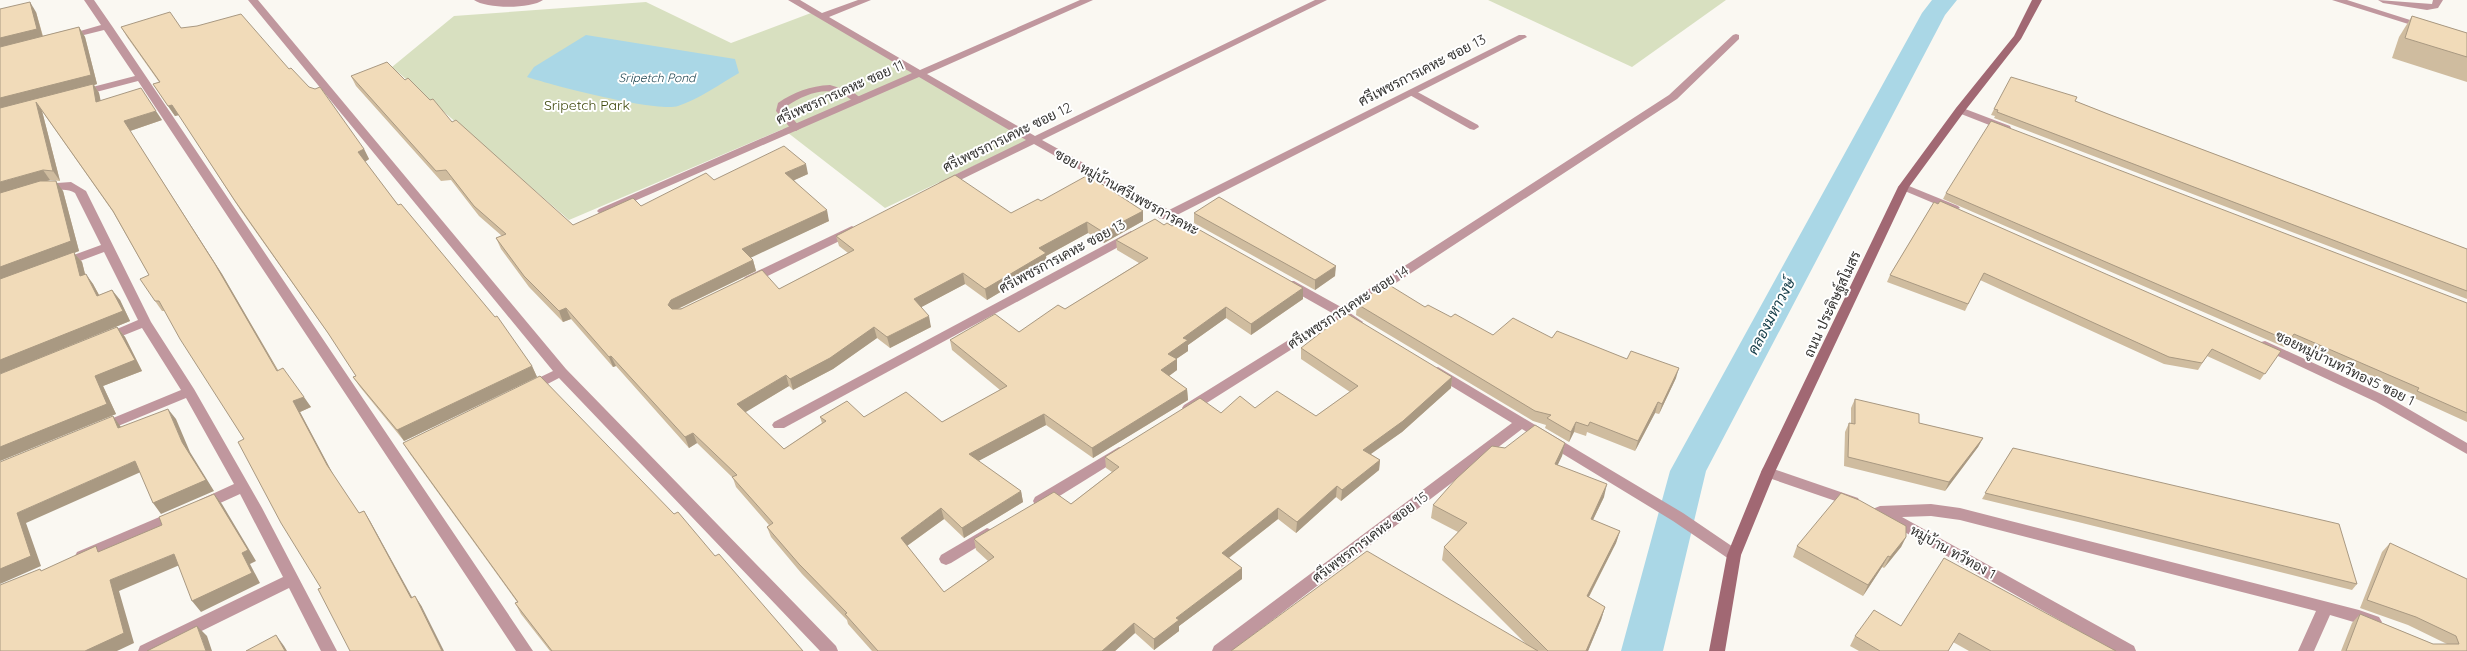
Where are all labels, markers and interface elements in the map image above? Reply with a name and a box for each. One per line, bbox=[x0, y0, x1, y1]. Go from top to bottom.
street label: ศรีเพชรการเคหะ ซอย 13 bbox=[1355, 30, 1489, 110]
street label: ศรีเพชรการเคหะ ซอย 11 bbox=[773, 56, 907, 128]
water label: Sripetch Pond bbox=[619, 70, 697, 85]
park label: Sripetch Park bbox=[544, 96, 630, 114]
street label: ศรีเพชรการเคหะ ซอย 12 bbox=[940, 98, 1075, 176]
street label: ซอย หมู่บ้านศรีเพชรการคหะ bbox=[1051, 145, 1202, 240]
street label: ศรีเพชรการเคหะ ซอย 13 bbox=[996, 215, 1128, 297]
street label: ถนน ประดิษฐ์สโมสร bbox=[1799, 248, 1865, 360]
street label: ศรีเพชรการเคหะ ซอย 14 bbox=[1284, 261, 1412, 353]
water label: คลองมหาวงษ์ bbox=[1743, 273, 1800, 358]
street label: ซอยหมู่บ้านทวีทอง5 ซอย 1 bbox=[2272, 326, 2417, 410]
street label: ศรีเพชรการเคหะ ซอย 15 bbox=[1308, 487, 1432, 587]
street label: หมู่บ้าน ทวีทอง 1 bbox=[1907, 521, 1999, 584]

